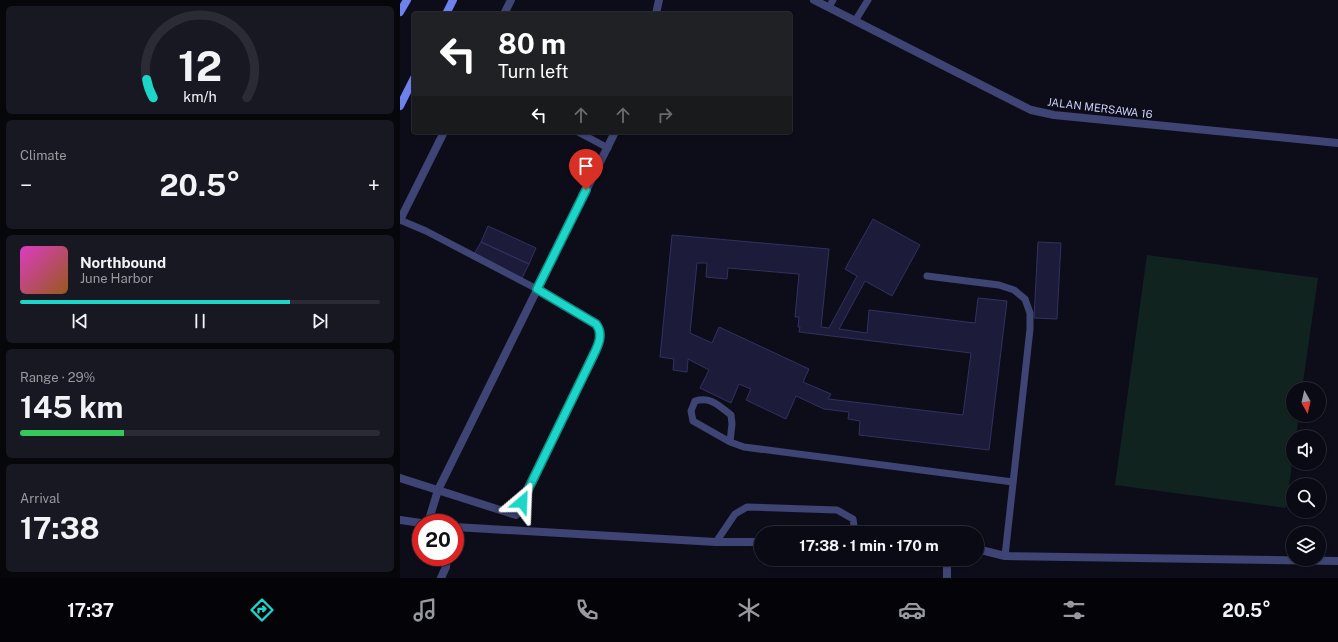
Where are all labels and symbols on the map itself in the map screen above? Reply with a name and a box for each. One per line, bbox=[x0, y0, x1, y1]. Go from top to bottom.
street label: JALAN MERSAWA 16 bbox=[1047, 96, 1153, 120]
pin bbox=[569, 149, 603, 190]
north arrow bbox=[1286, 382, 1326, 422]
position arrow bbox=[501, 481, 543, 523]
speed limit sign: 20 bbox=[412, 514, 464, 566]

